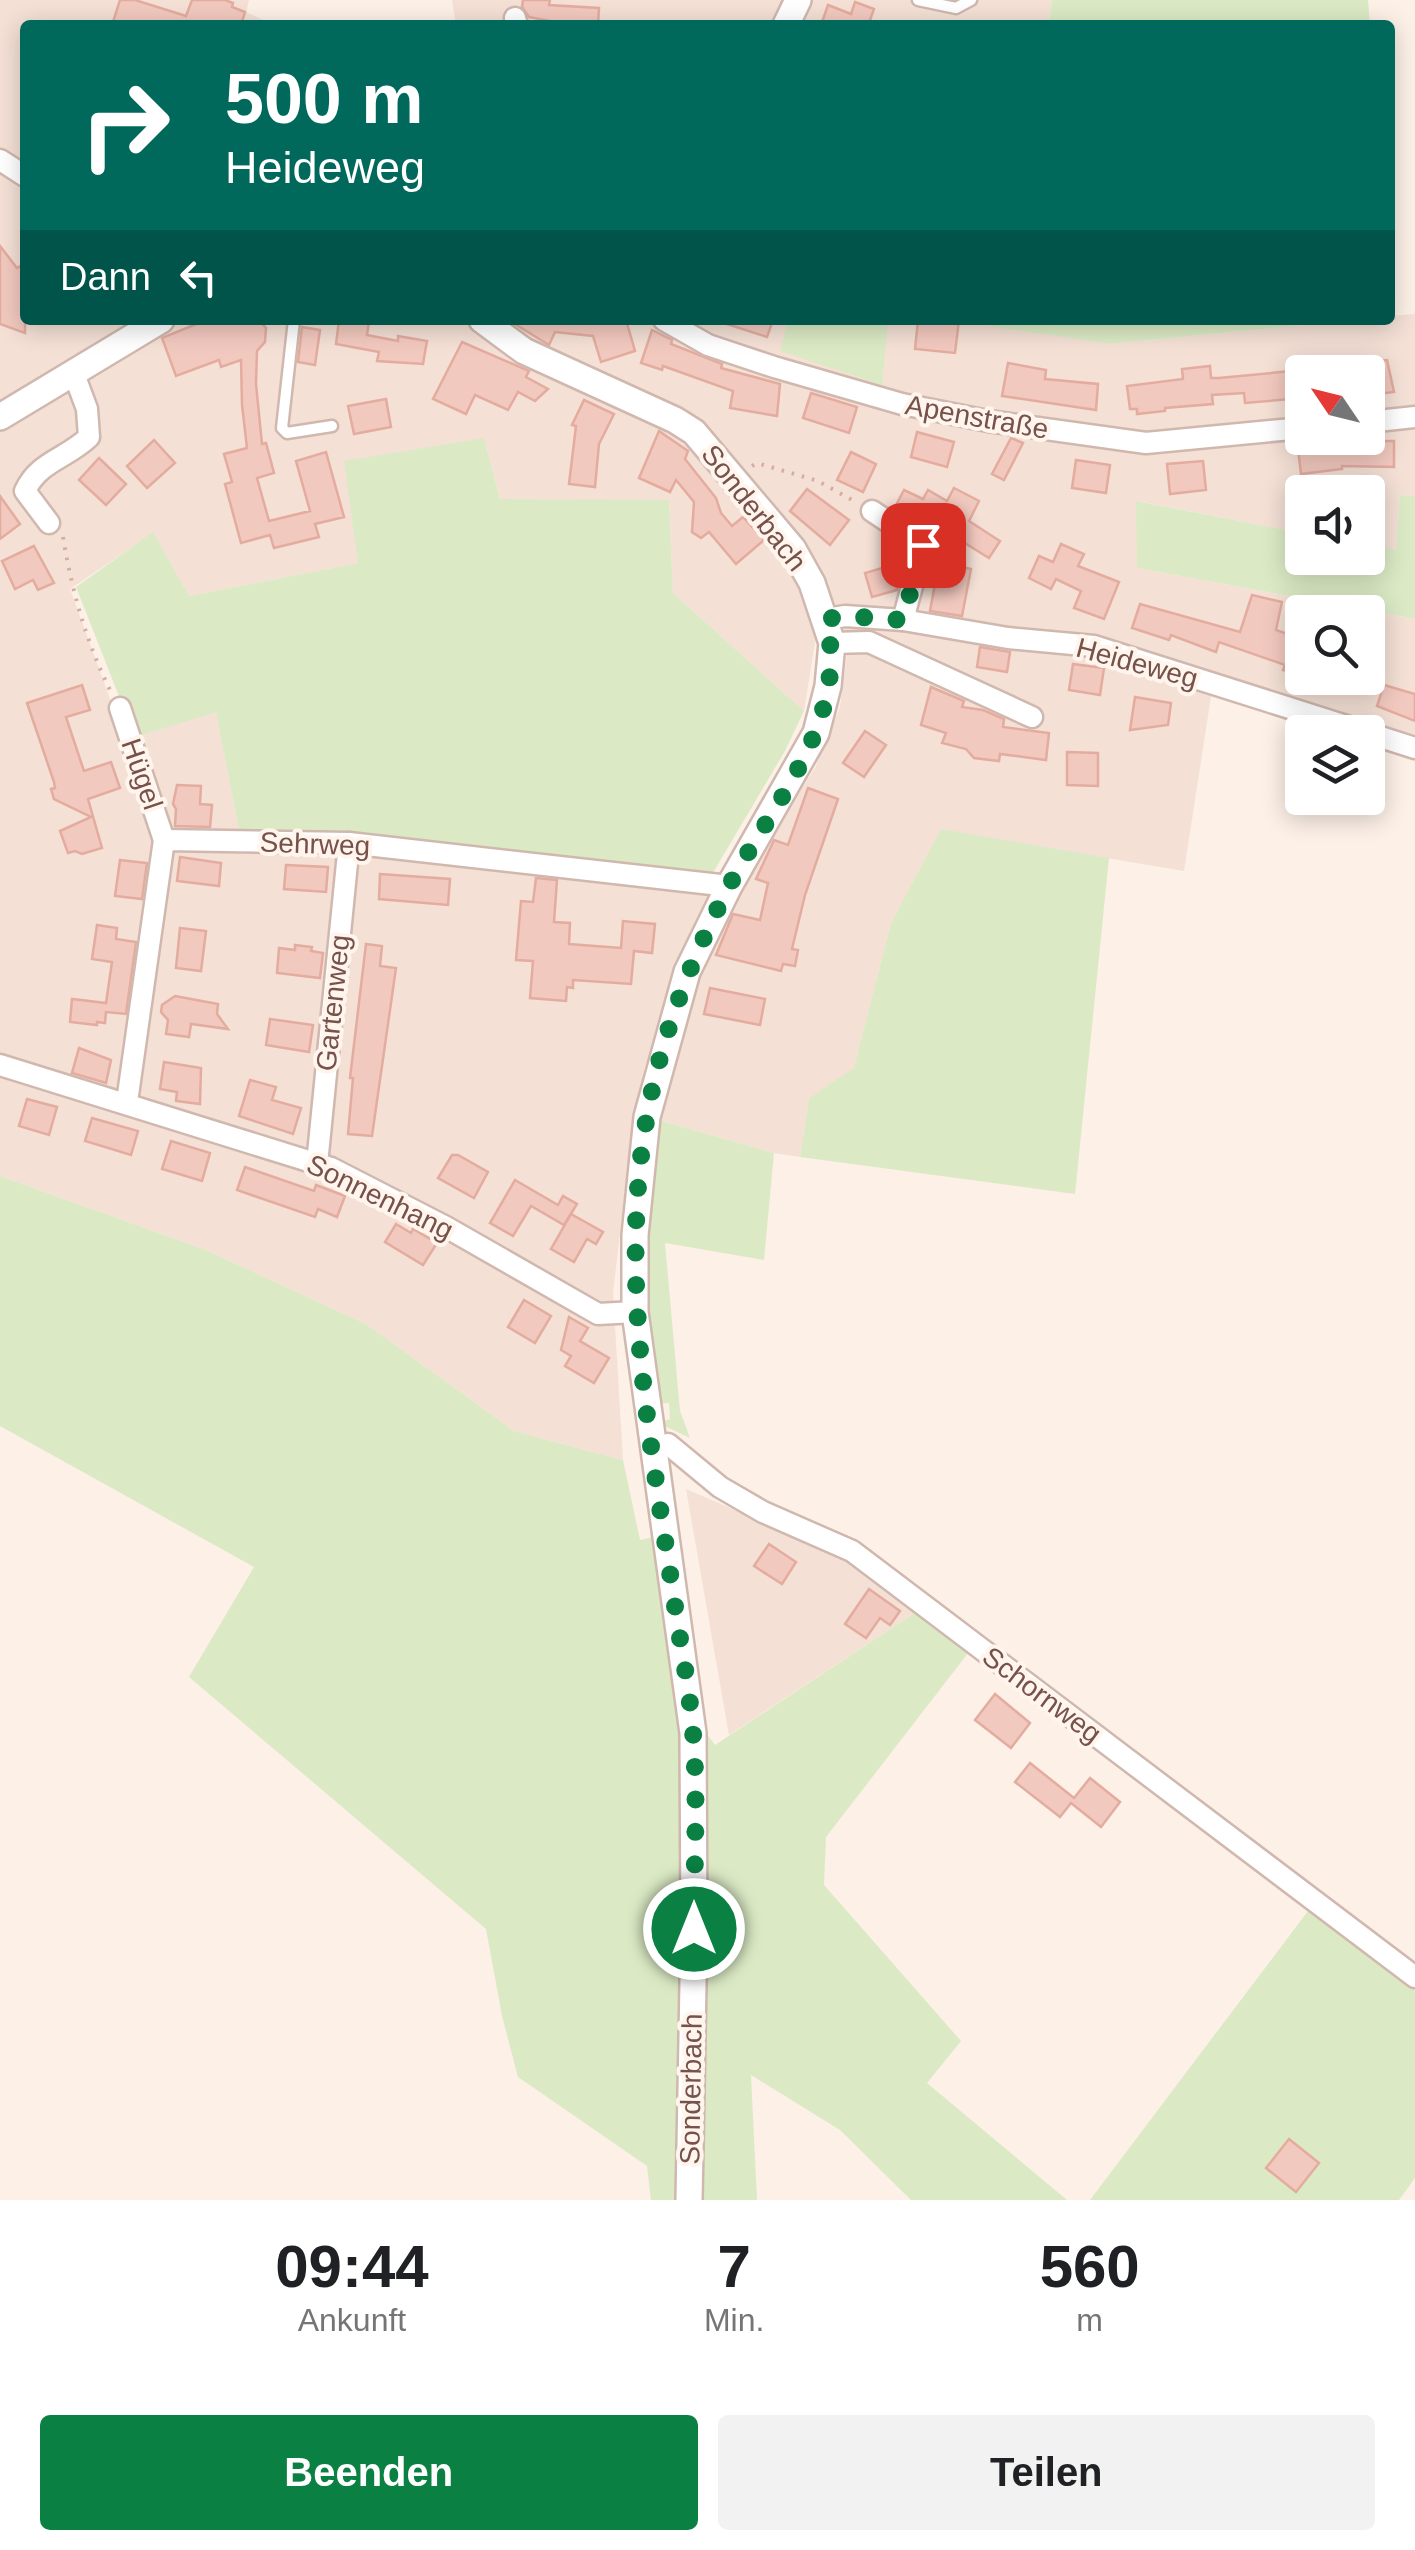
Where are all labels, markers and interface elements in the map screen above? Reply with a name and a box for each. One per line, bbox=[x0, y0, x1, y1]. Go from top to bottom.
icon: right bbox=[60, 60, 190, 190]
text: 500 m bbox=[225, 60, 423, 138]
text: Heideweg bbox=[225, 142, 425, 193]
icon: left bbox=[171, 250, 226, 305]
text: Dann bbox=[60, 256, 151, 298]
north arrow bbox=[1285, 355, 1385, 455]
map controls bbox=[1285, 355, 1385, 815]
street label: Apenstraße bbox=[903, 389, 1051, 445]
street label: Sonderbach bbox=[695, 439, 813, 577]
button: sound bbox=[1285, 475, 1385, 575]
pin bbox=[881, 503, 966, 588]
icon: arrive bbox=[896, 518, 951, 573]
button: search bbox=[1285, 595, 1385, 695]
street label: Heideweg bbox=[1073, 632, 1201, 694]
button: layers bbox=[1285, 715, 1385, 815]
street label: Hügel bbox=[115, 734, 169, 814]
street label: Sehrweg bbox=[259, 827, 371, 861]
street label: Gartenweg bbox=[310, 933, 356, 1073]
street label: Sonnenhang bbox=[302, 1148, 458, 1246]
street label: Schornweg bbox=[977, 1640, 1107, 1750]
position arrow bbox=[642, 1877, 746, 1981]
street label: Sonderbach bbox=[674, 2013, 708, 2165]
text: 09:44 bbox=[275, 2233, 429, 2300]
text: 7 bbox=[717, 2233, 751, 2300]
text: 560 bbox=[1040, 2233, 1140, 2300]
text: Ankunft bbox=[298, 2302, 406, 2338]
text: Min. bbox=[704, 2302, 764, 2338]
text: m bbox=[1076, 2302, 1103, 2338]
button: Beenden bbox=[40, 2415, 698, 2530]
button: Teilen bbox=[718, 2415, 1375, 2530]

